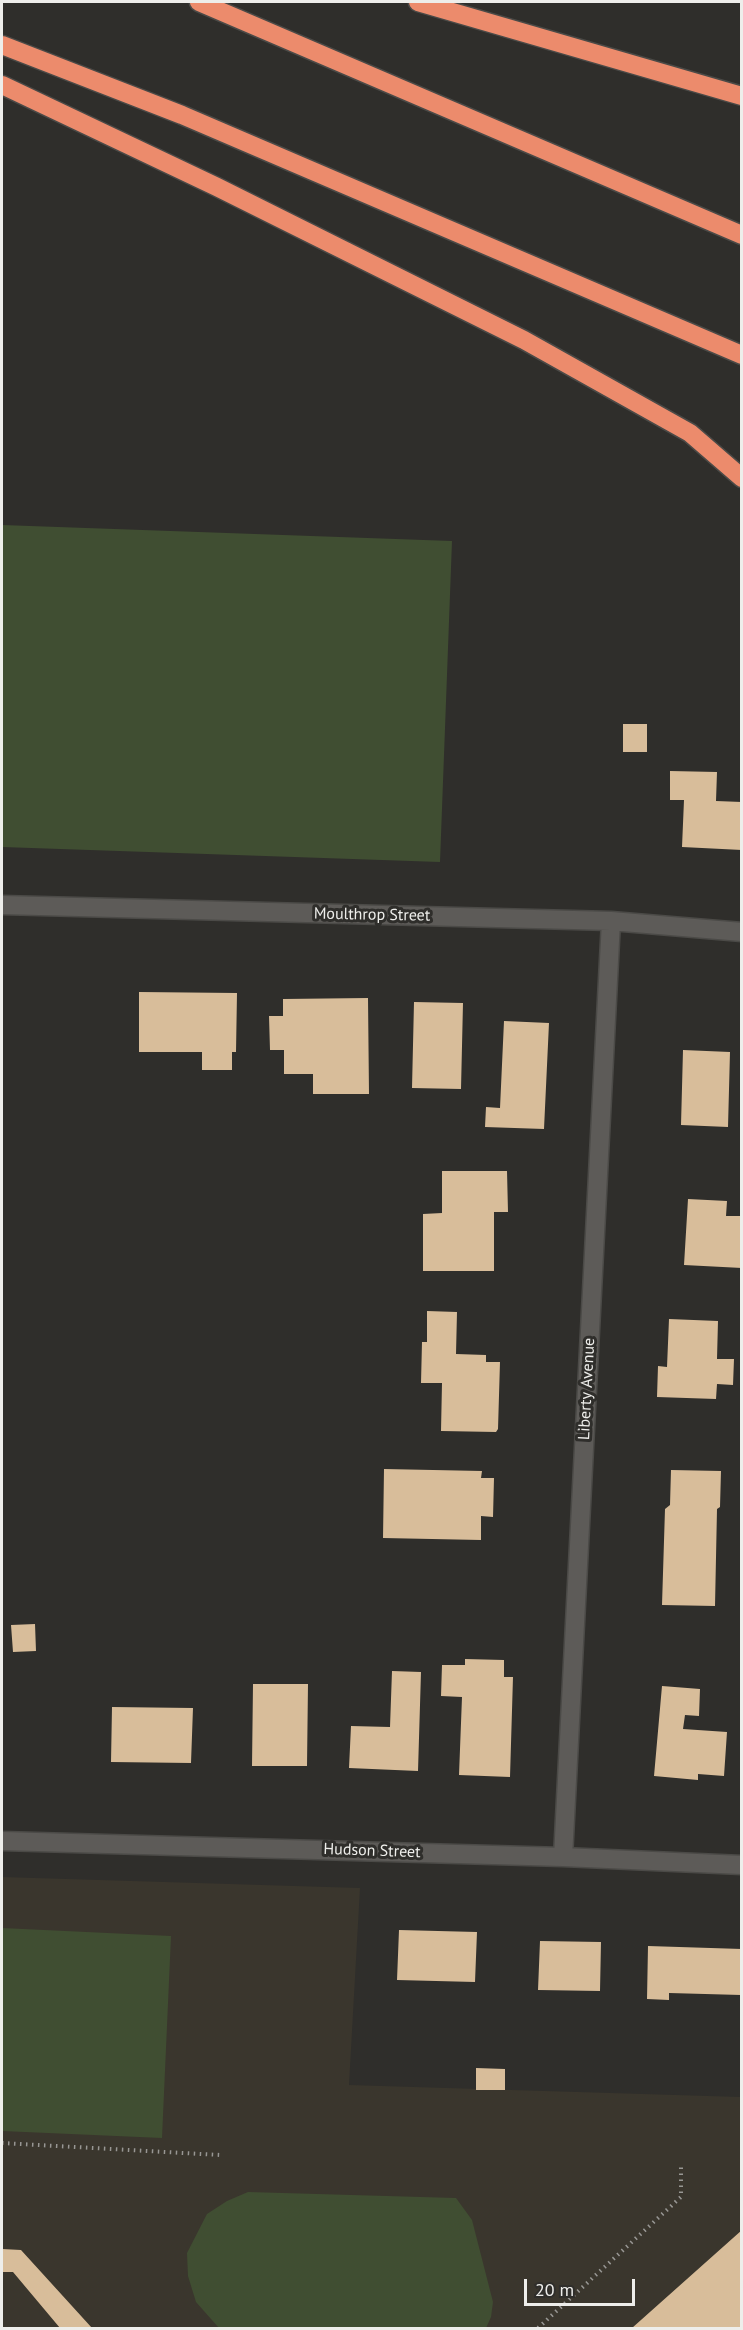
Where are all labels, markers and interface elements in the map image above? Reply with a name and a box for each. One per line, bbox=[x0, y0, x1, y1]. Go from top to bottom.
street label: Moulthrop Street bbox=[314, 904, 430, 926]
street label: Liberty Avenue bbox=[575, 1337, 599, 1441]
street label: Hudson Street bbox=[323, 1840, 421, 1862]
scale bar bbox=[527, 2267, 638, 2305]
text: 20 m bbox=[535, 2278, 574, 2301]

